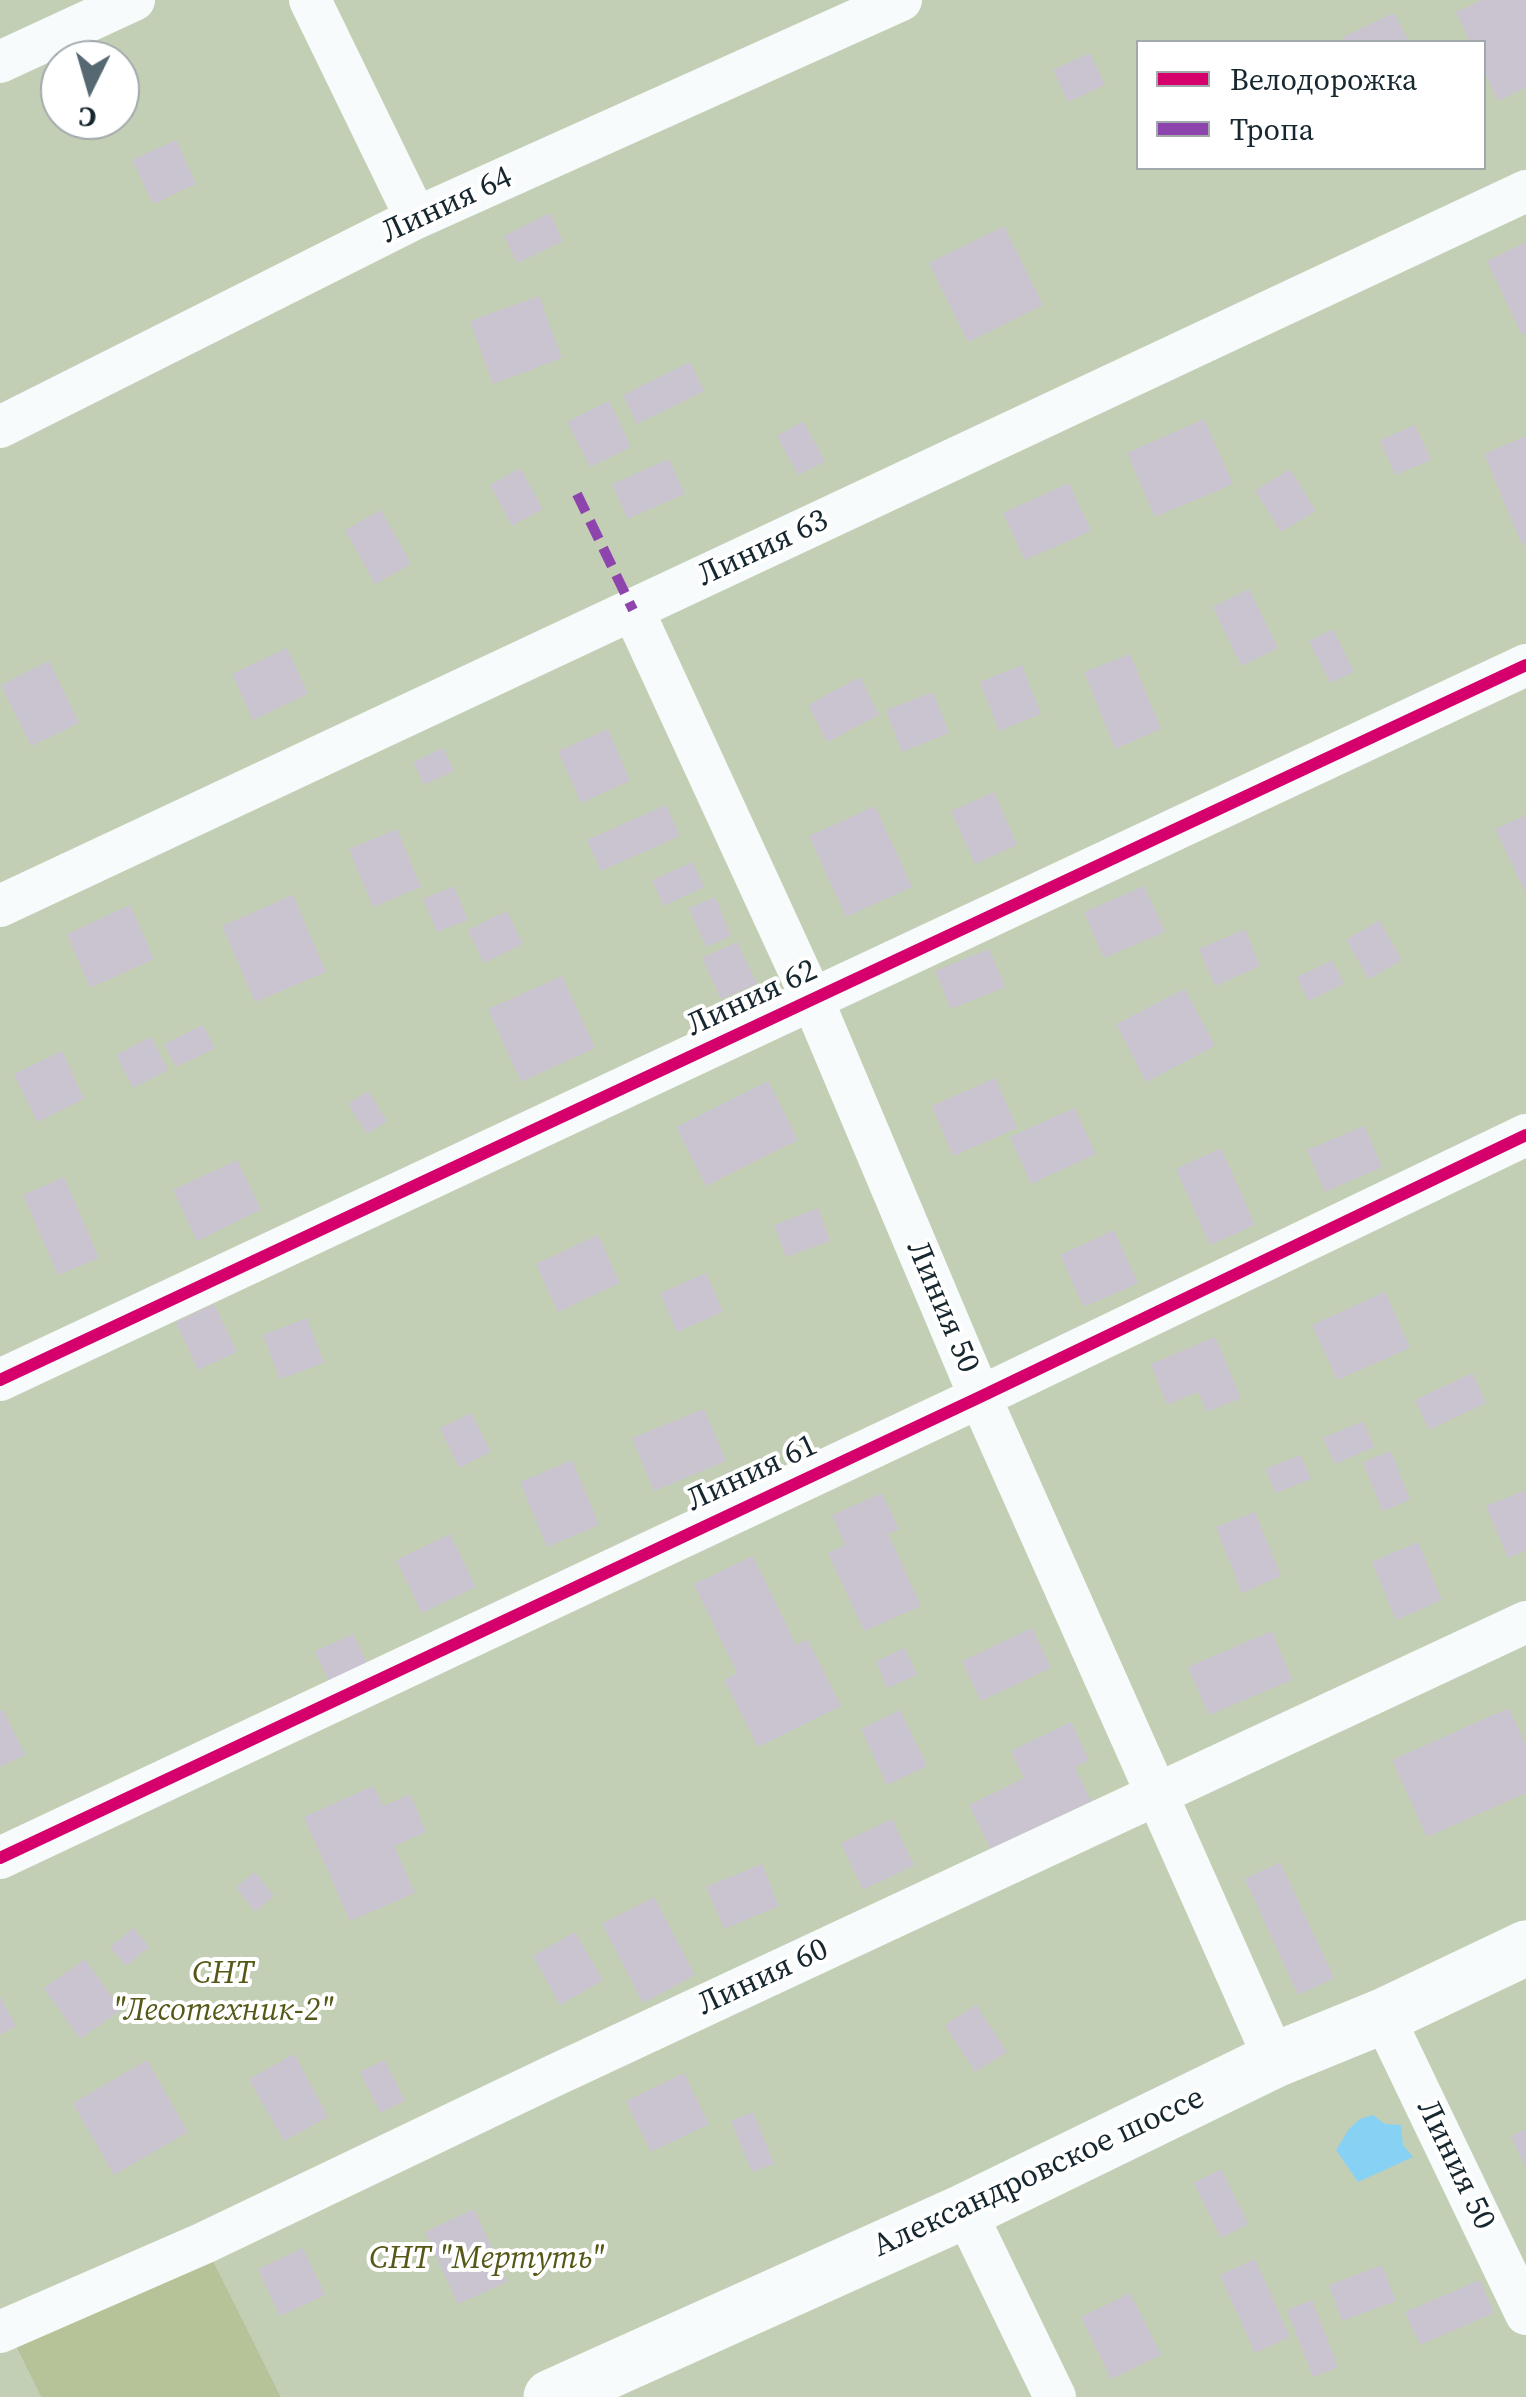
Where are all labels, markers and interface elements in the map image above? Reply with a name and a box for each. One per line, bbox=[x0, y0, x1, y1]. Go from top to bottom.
north arrow bbox=[40, 40, 140, 140]
legend bbox=[1136, 40, 1486, 170]
text: Велодорожка bbox=[1230, 59, 1417, 100]
text: С bbox=[77, 98, 98, 138]
text: Тропа bbox=[1230, 109, 1314, 150]
street label: Линия 64 bbox=[375, 159, 519, 253]
street label: Линия 63 bbox=[691, 502, 835, 596]
street label: Линия 62 bbox=[680, 952, 824, 1046]
street label: Линия 50 bbox=[897, 1235, 987, 1379]
street label: Линия 61 bbox=[680, 1427, 824, 1521]
street label: Линия 60 bbox=[691, 1931, 835, 2025]
park label: СНТ "Лесотехник-2" bbox=[112, 1956, 334, 2031]
street label: Александровское шоссе bbox=[867, 2079, 1211, 2267]
street label: Линия 50 bbox=[1407, 2094, 1503, 2236]
park label: СНТ "Мертуть" bbox=[369, 2241, 605, 2279]

